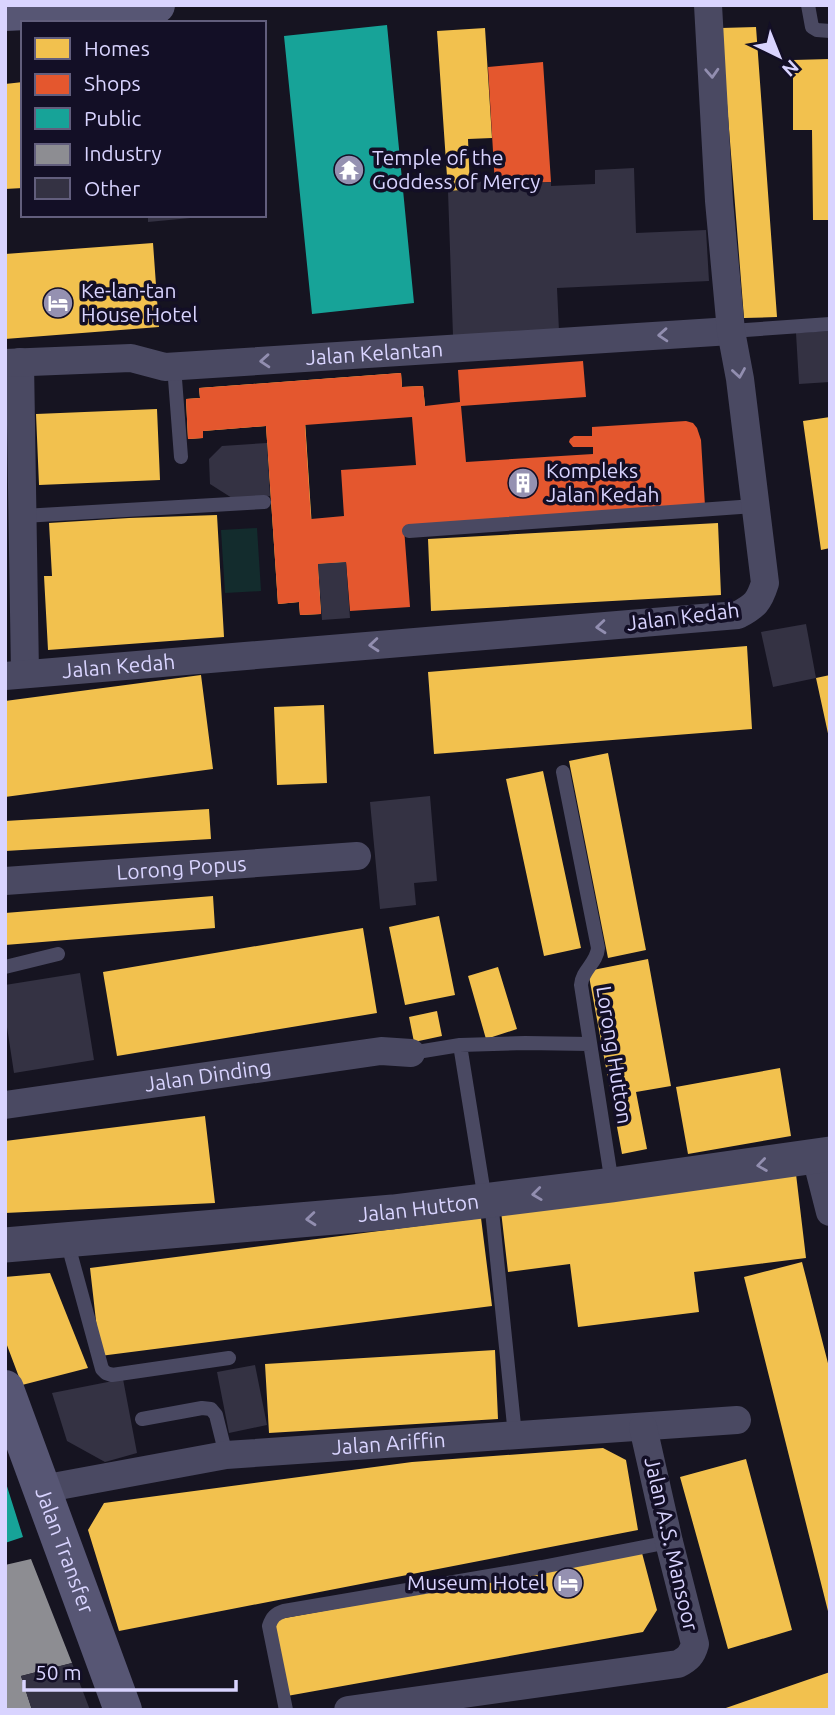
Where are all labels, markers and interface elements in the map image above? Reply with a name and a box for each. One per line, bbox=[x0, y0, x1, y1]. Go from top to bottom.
legend bbox=[21, 21, 266, 217]
north arrow bbox=[744, 21, 814, 91]
text: Homes bbox=[84, 36, 150, 60]
text: N bbox=[778, 56, 803, 81]
one-way arrow bbox=[704, 68, 719, 79]
text: Shops bbox=[84, 71, 141, 95]
text: Public bbox=[84, 106, 141, 130]
text: Industry bbox=[84, 141, 162, 165]
place label: Temple of the Goddess of Mercy bbox=[372, 145, 540, 193]
temple icon: Temple of the Goddess of Mercy bbox=[332, 153, 366, 187]
text: Other bbox=[84, 176, 140, 200]
place label: Ke-lan-tan House Hotel bbox=[81, 278, 198, 326]
hotel icon: Ke-lan-tan House Hotel bbox=[41, 286, 75, 320]
one-way arrow bbox=[657, 327, 668, 342]
street label: Jalan Kelantan bbox=[305, 336, 444, 369]
one-way arrow bbox=[259, 353, 270, 368]
one-way arrow bbox=[731, 367, 746, 379]
place label: Kompleks Jalan Kedah bbox=[546, 458, 659, 506]
building icon: Kompleks Jalan Kedah bbox=[506, 466, 540, 500]
street label: Jalan Kedah bbox=[625, 597, 741, 635]
one-way arrow bbox=[595, 619, 606, 634]
one-way arrow bbox=[369, 637, 380, 652]
street label: Jalan Kedah bbox=[61, 649, 176, 682]
street label: Lorong Popus bbox=[116, 851, 247, 884]
street label: Lorong Hutton bbox=[592, 984, 638, 1126]
street label: Jalan Dinding bbox=[143, 1054, 273, 1096]
one-way arrow bbox=[756, 1157, 768, 1172]
one-way arrow bbox=[531, 1187, 543, 1202]
street label: Jalan Hutton bbox=[357, 1189, 480, 1226]
one-way arrow bbox=[305, 1211, 316, 1226]
street label: Jalan Ariffin bbox=[331, 1427, 446, 1459]
street label: Jalan A.S. Mansoor bbox=[640, 1454, 704, 1633]
street label: Jalan Transfer bbox=[31, 1484, 99, 1617]
hotel icon: Museum Hotel bbox=[551, 1566, 585, 1600]
place label: Museum Hotel bbox=[407, 1570, 545, 1594]
scale bar bbox=[24, 1648, 236, 1692]
text: 50 m bbox=[35, 1660, 82, 1684]

